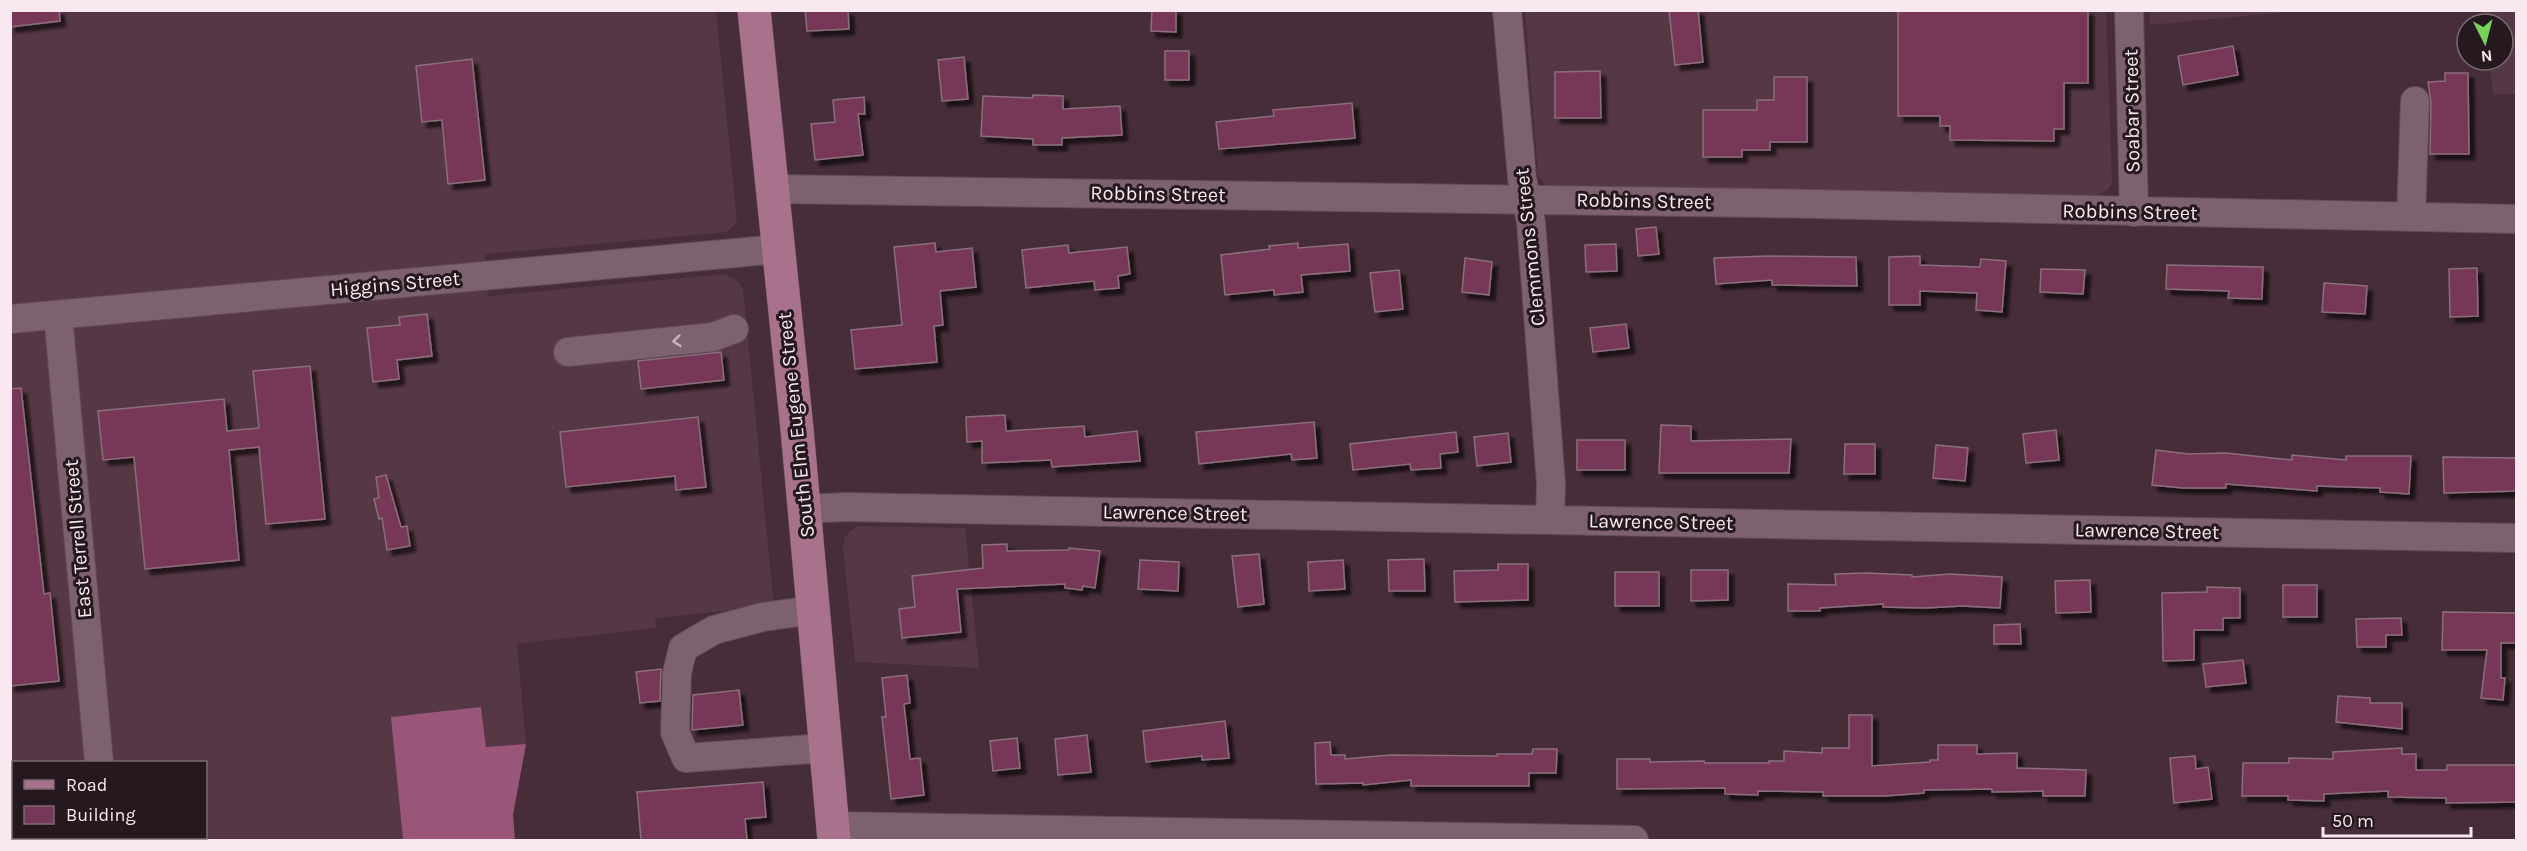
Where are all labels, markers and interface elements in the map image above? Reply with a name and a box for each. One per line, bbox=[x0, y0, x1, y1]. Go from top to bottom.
north arrow bbox=[2455, 12, 2515, 72]
text: N bbox=[2480, 46, 2493, 66]
street label: Soabar Street bbox=[2119, 48, 2145, 173]
street label: Clemmons Street bbox=[1510, 166, 1550, 327]
street label: Robbins Street bbox=[1090, 181, 1226, 207]
street label: Robbins Street bbox=[1576, 188, 1712, 214]
street label: Robbins Street bbox=[2062, 199, 2198, 225]
street label: Higgins Street bbox=[329, 267, 461, 301]
street label: South Elm Eugene Street bbox=[773, 311, 819, 539]
one-way arrow bbox=[672, 334, 681, 347]
street label: East Terrell Street bbox=[60, 458, 96, 619]
street label: Lawrence Street bbox=[1102, 500, 1248, 526]
street label: Lawrence Street bbox=[1588, 509, 1734, 535]
street label: Lawrence Street bbox=[2074, 518, 2220, 544]
legend bbox=[12, 761, 207, 839]
text: Road bbox=[66, 774, 107, 796]
scale bar bbox=[2323, 800, 2472, 838]
text: Building bbox=[66, 804, 136, 826]
text: 50 m bbox=[2332, 810, 2374, 832]

